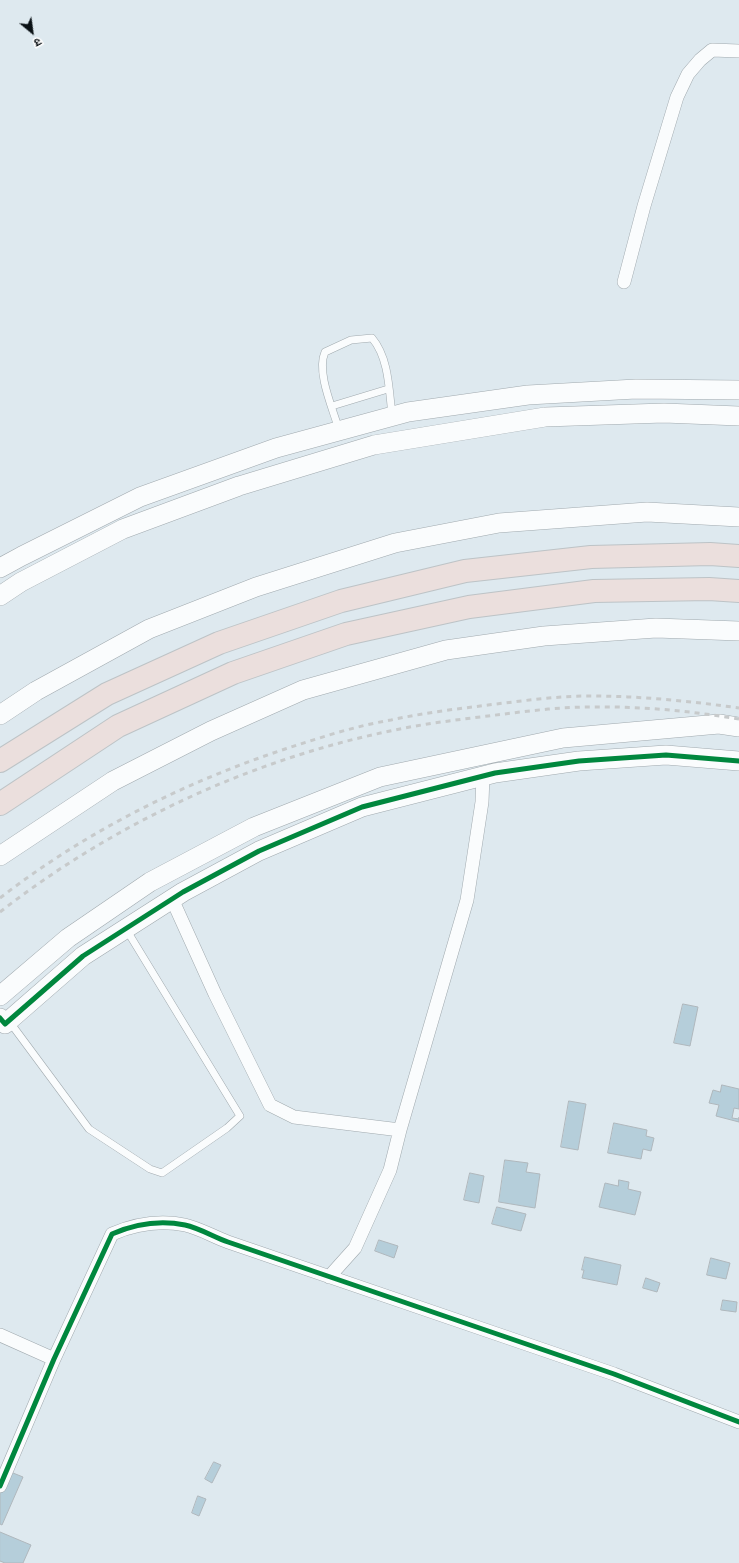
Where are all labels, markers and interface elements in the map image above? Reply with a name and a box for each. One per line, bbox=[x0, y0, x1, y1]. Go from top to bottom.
north arrow bbox=[12, 12, 52, 52]
text: उ bbox=[32, 36, 44, 50]

